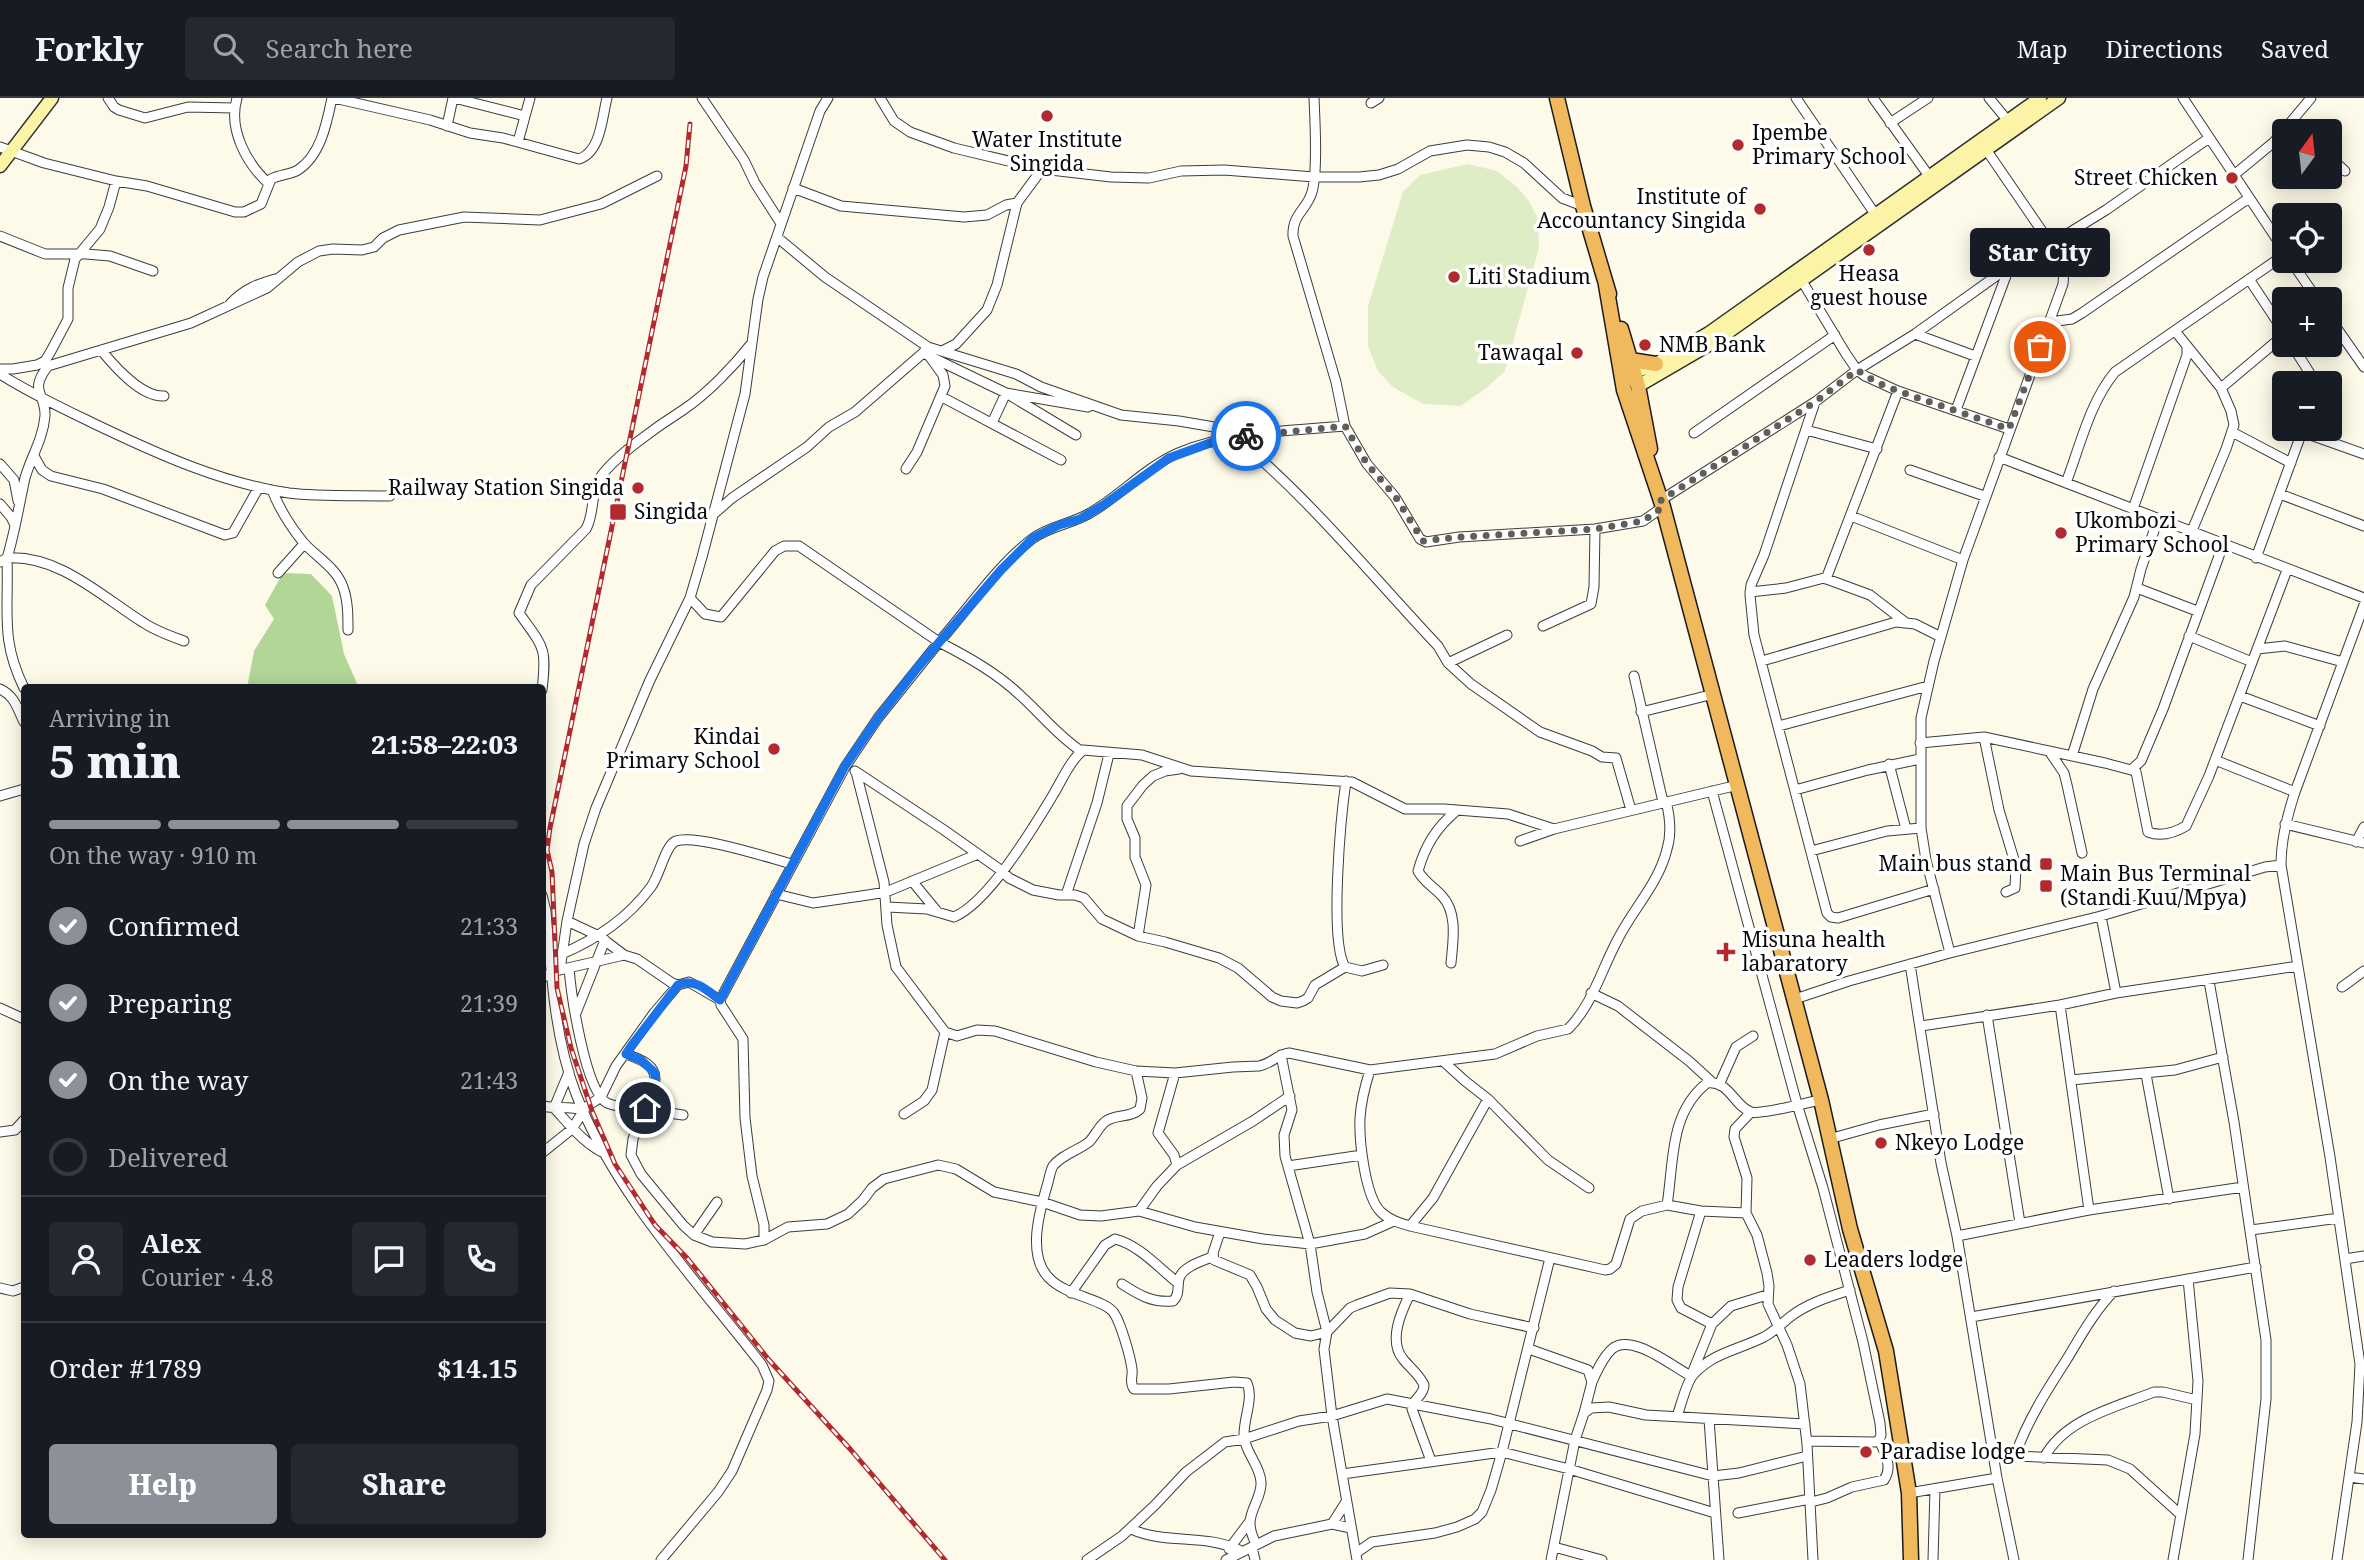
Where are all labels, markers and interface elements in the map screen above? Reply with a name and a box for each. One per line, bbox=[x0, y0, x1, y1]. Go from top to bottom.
search box bbox=[185, 17, 675, 80]
text: Forkly bbox=[35, 26, 143, 71]
icon: search bbox=[209, 29, 247, 67]
text: Search here bbox=[265, 30, 413, 66]
text: Map bbox=[2017, 32, 2068, 65]
text: Directions bbox=[2106, 32, 2223, 65]
text: Saved bbox=[2261, 32, 2329, 65]
marker: Water Institute Singida bbox=[1039, 108, 1055, 124]
place label: Ipembe Primary School bbox=[1752, 118, 1907, 170]
north arrow bbox=[2272, 119, 2342, 189]
map controls bbox=[2272, 119, 2342, 441]
place label: Water Institute Singida bbox=[972, 125, 1122, 177]
marker: Ipembe Primary School bbox=[1730, 137, 1746, 153]
place label: Street Chicken bbox=[2074, 163, 2218, 191]
marker: Street Chicken bbox=[2224, 170, 2240, 186]
place label: Institute of Accountancy Singida bbox=[1537, 182, 1748, 234]
marker: Institute of Accountancy Singida bbox=[1752, 201, 1768, 217]
button: locate bbox=[2272, 203, 2342, 273]
callout: Star City bbox=[1970, 228, 2110, 277]
text: Star City bbox=[1988, 236, 2092, 268]
marker: Heasa guest house bbox=[1861, 242, 1877, 258]
place label: Heasa guest house bbox=[1810, 259, 1928, 311]
place label: Liti Stadium bbox=[1468, 262, 1591, 290]
marker: Liti Stadium bbox=[1446, 269, 1462, 285]
button: + bbox=[2272, 287, 2342, 357]
pin bbox=[2010, 317, 2070, 377]
icon: bag bbox=[2021, 328, 2059, 366]
place label: NMB Bank bbox=[1659, 330, 1766, 358]
marker: NMB Bank bbox=[1637, 337, 1653, 353]
place label: Tawaqal bbox=[1478, 338, 1563, 366]
marker: Tawaqal bbox=[1569, 345, 1585, 361]
button: − bbox=[2272, 371, 2342, 441]
courier bbox=[1211, 401, 1281, 471]
icon: bike bbox=[1227, 417, 1265, 455]
place label: Railway Station Singida bbox=[388, 473, 624, 501]
marker: Railway Station Singida bbox=[630, 480, 646, 496]
place label: Singida bbox=[634, 497, 708, 525]
marker: Singida bbox=[608, 502, 628, 522]
place label: Ukombozi Primary School bbox=[2075, 506, 2230, 558]
marker: Ukombozi Primary School bbox=[2053, 525, 2069, 541]
text: Arriving in bbox=[49, 702, 170, 734]
place label: Kindai Primary School bbox=[606, 722, 760, 774]
text: 21:58–22:03 bbox=[371, 726, 518, 762]
text: 5 min bbox=[49, 729, 181, 791]
marker: Kindai Primary School bbox=[766, 741, 782, 757]
text: On the way · 910 m bbox=[49, 839, 257, 871]
place label: Main bus stand bbox=[1878, 849, 2032, 877]
marker: Main bus stand bbox=[2038, 856, 2054, 872]
place label: Main Bus Terminal (Standi Kuu/Mpya) bbox=[2060, 859, 2251, 911]
marker: Main Bus Terminal (Standi Kuu/Mpya) bbox=[2038, 878, 2054, 894]
icon: check bbox=[49, 907, 87, 945]
text: Confirmed bbox=[108, 908, 240, 944]
text: 21:33 bbox=[460, 910, 518, 942]
place label: Misuna health labaratory bbox=[1742, 925, 1886, 977]
marker: Misuna health labaratory bbox=[1716, 942, 1736, 962]
icon: check bbox=[49, 984, 87, 1022]
text: Preparing bbox=[108, 985, 232, 1021]
text: 21:39 bbox=[460, 987, 518, 1019]
icon: check bbox=[49, 1061, 87, 1099]
text: On the way bbox=[108, 1062, 248, 1098]
text: 21:43 bbox=[460, 1064, 518, 1096]
pin bbox=[615, 1078, 675, 1138]
icon: home bbox=[626, 1089, 664, 1127]
place label: Nkeyo Lodge bbox=[1895, 1128, 2024, 1156]
marker: Nkeyo Lodge bbox=[1873, 1135, 1889, 1151]
text: Delivered bbox=[108, 1139, 228, 1175]
button: person bbox=[49, 1222, 123, 1296]
button: chat bbox=[352, 1222, 426, 1296]
button: phone bbox=[444, 1222, 518, 1296]
text: Alex bbox=[141, 1225, 201, 1261]
place label: Leaders lodge bbox=[1824, 1245, 1963, 1273]
marker: Leaders lodge bbox=[1802, 1252, 1818, 1268]
text: Courier · 4.8 bbox=[141, 1261, 274, 1293]
text: Order #1789 bbox=[49, 1350, 202, 1386]
text: $14.15 bbox=[437, 1350, 518, 1386]
place label: Paradise lodge bbox=[1880, 1437, 2026, 1465]
button: Help bbox=[49, 1444, 277, 1524]
button: Share bbox=[291, 1444, 518, 1524]
marker: Paradise lodge bbox=[1858, 1444, 1874, 1460]

